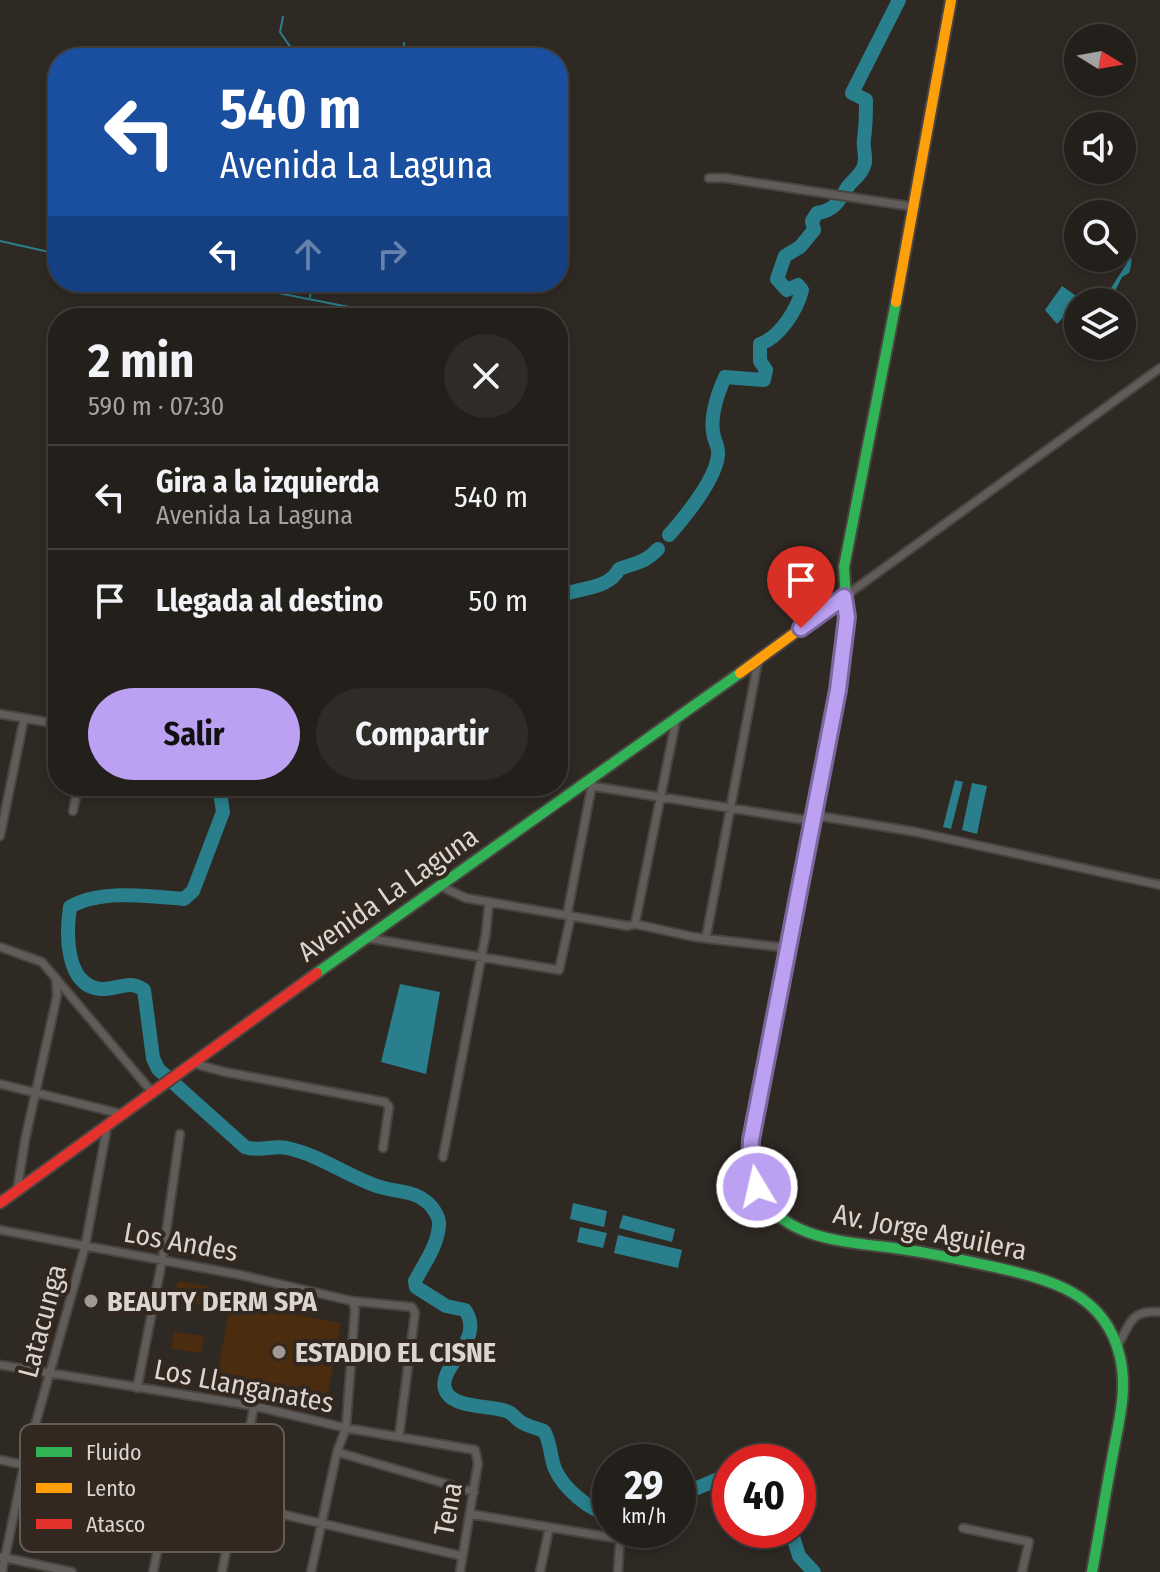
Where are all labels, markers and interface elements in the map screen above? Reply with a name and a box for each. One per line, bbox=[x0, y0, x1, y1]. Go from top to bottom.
north arrow bbox=[1064, 24, 1136, 96]
map controls bbox=[1064, 24, 1136, 360]
text: 540 m bbox=[220, 76, 361, 143]
icon: left bbox=[88, 80, 192, 184]
button: sound bbox=[1064, 112, 1136, 184]
text: Avenida La Laguna bbox=[220, 144, 493, 188]
button: search bbox=[1064, 200, 1136, 272]
icon: left bbox=[202, 232, 246, 276]
icon: ahead bbox=[286, 232, 330, 276]
icon: right bbox=[370, 232, 414, 276]
button: layers bbox=[1064, 288, 1136, 360]
text: 2 min bbox=[88, 332, 194, 390]
button: close bbox=[444, 334, 528, 418]
text: 590 m · 07:30 bbox=[88, 391, 224, 422]
text: Gira a la izquierda bbox=[156, 464, 379, 500]
icon: left bbox=[88, 475, 132, 519]
text: 540 m bbox=[454, 479, 528, 515]
text: Avenida La Laguna bbox=[156, 500, 353, 531]
pin bbox=[767, 546, 835, 628]
icon: arrive bbox=[779, 558, 823, 602]
icon: arrive bbox=[88, 579, 132, 623]
text: Llegada al destino bbox=[156, 583, 383, 619]
text: 50 m bbox=[468, 583, 528, 619]
button: Salir bbox=[88, 688, 300, 780]
button: Compartir bbox=[316, 688, 528, 780]
street label: Avenida La Laguna bbox=[292, 820, 484, 968]
position arrow bbox=[715, 1145, 799, 1229]
street label: Av. Jorge Aguilera bbox=[830, 1197, 1030, 1267]
street label: Los Andes bbox=[121, 1216, 241, 1268]
street label: Latacunga bbox=[11, 1261, 73, 1381]
place label: BEAUTY DERM SPA bbox=[107, 1285, 318, 1318]
marker: BEAUTY DERM SPA bbox=[82, 1292, 100, 1310]
place label: ESTADIO EL CISNE bbox=[295, 1336, 496, 1369]
marker: ESTADIO EL CISNE bbox=[270, 1343, 288, 1361]
street label: Los Llanganates bbox=[151, 1352, 337, 1420]
legend bbox=[20, 1424, 284, 1552]
text: Fluido bbox=[86, 1439, 142, 1466]
speed limit sign: 40 bbox=[712, 1444, 816, 1548]
text: 29 bbox=[624, 1462, 663, 1510]
text: Lento bbox=[86, 1475, 136, 1502]
street label: Tena bbox=[427, 1480, 469, 1538]
text: km/h bbox=[622, 1504, 666, 1528]
text: Atasco bbox=[86, 1511, 145, 1538]

